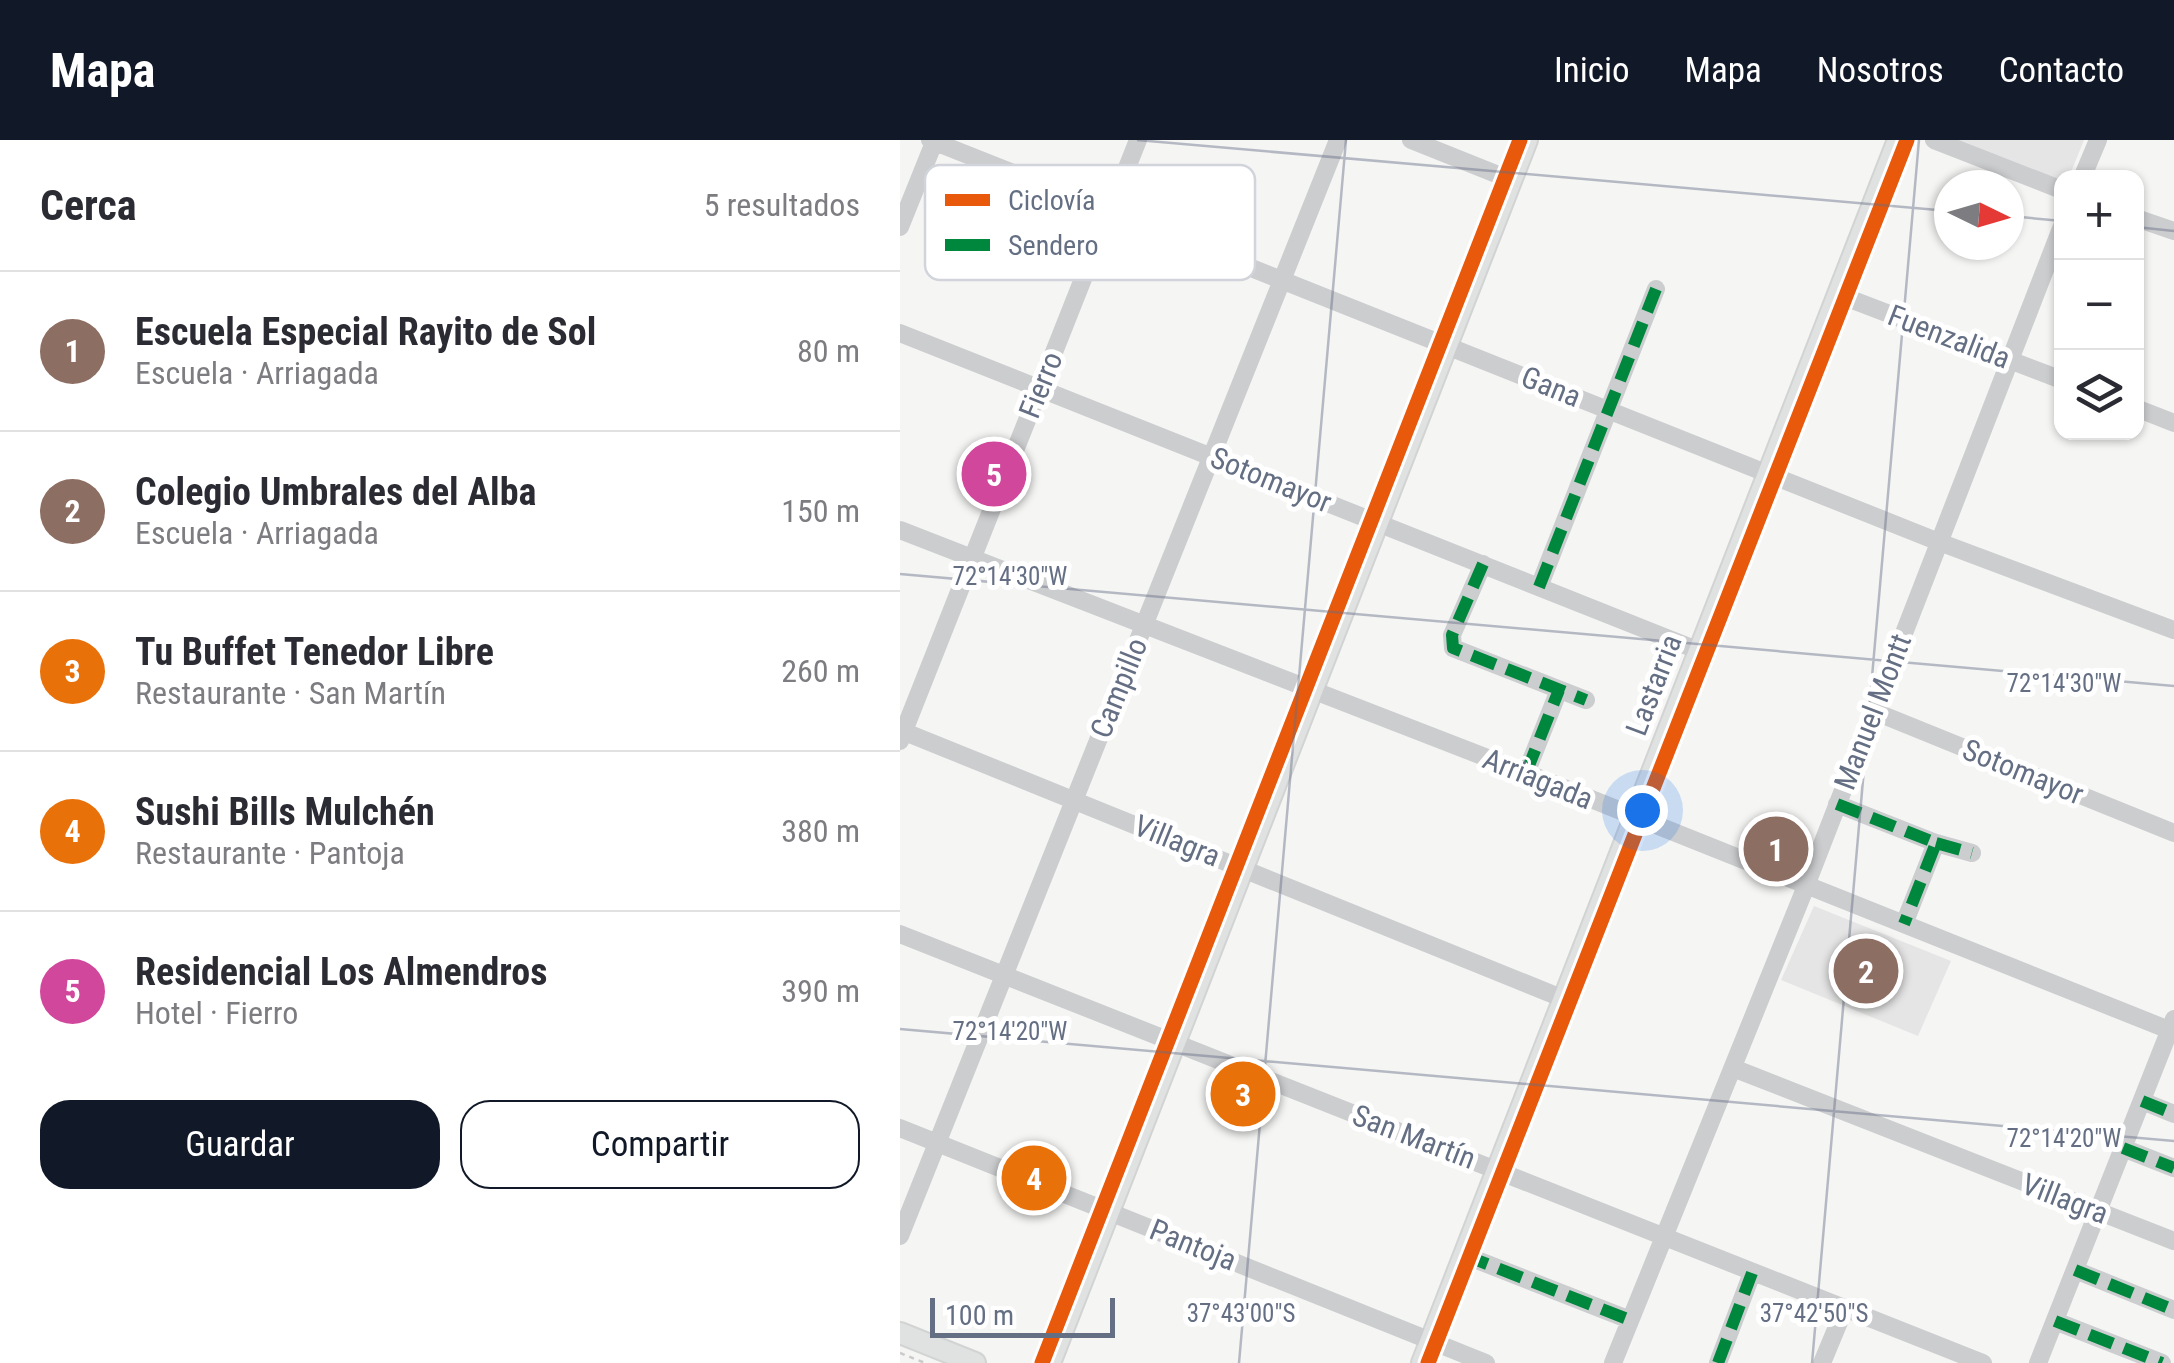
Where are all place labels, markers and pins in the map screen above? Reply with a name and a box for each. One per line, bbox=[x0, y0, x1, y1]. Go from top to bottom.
pin: 5 bbox=[962, 436, 1026, 512]
pin: 1 bbox=[1744, 812, 1808, 886]
pin: 2 bbox=[1834, 934, 1898, 1008]
pin: 3 bbox=[1210, 1056, 1276, 1132]
pin: 4 bbox=[1002, 1140, 1066, 1216]

